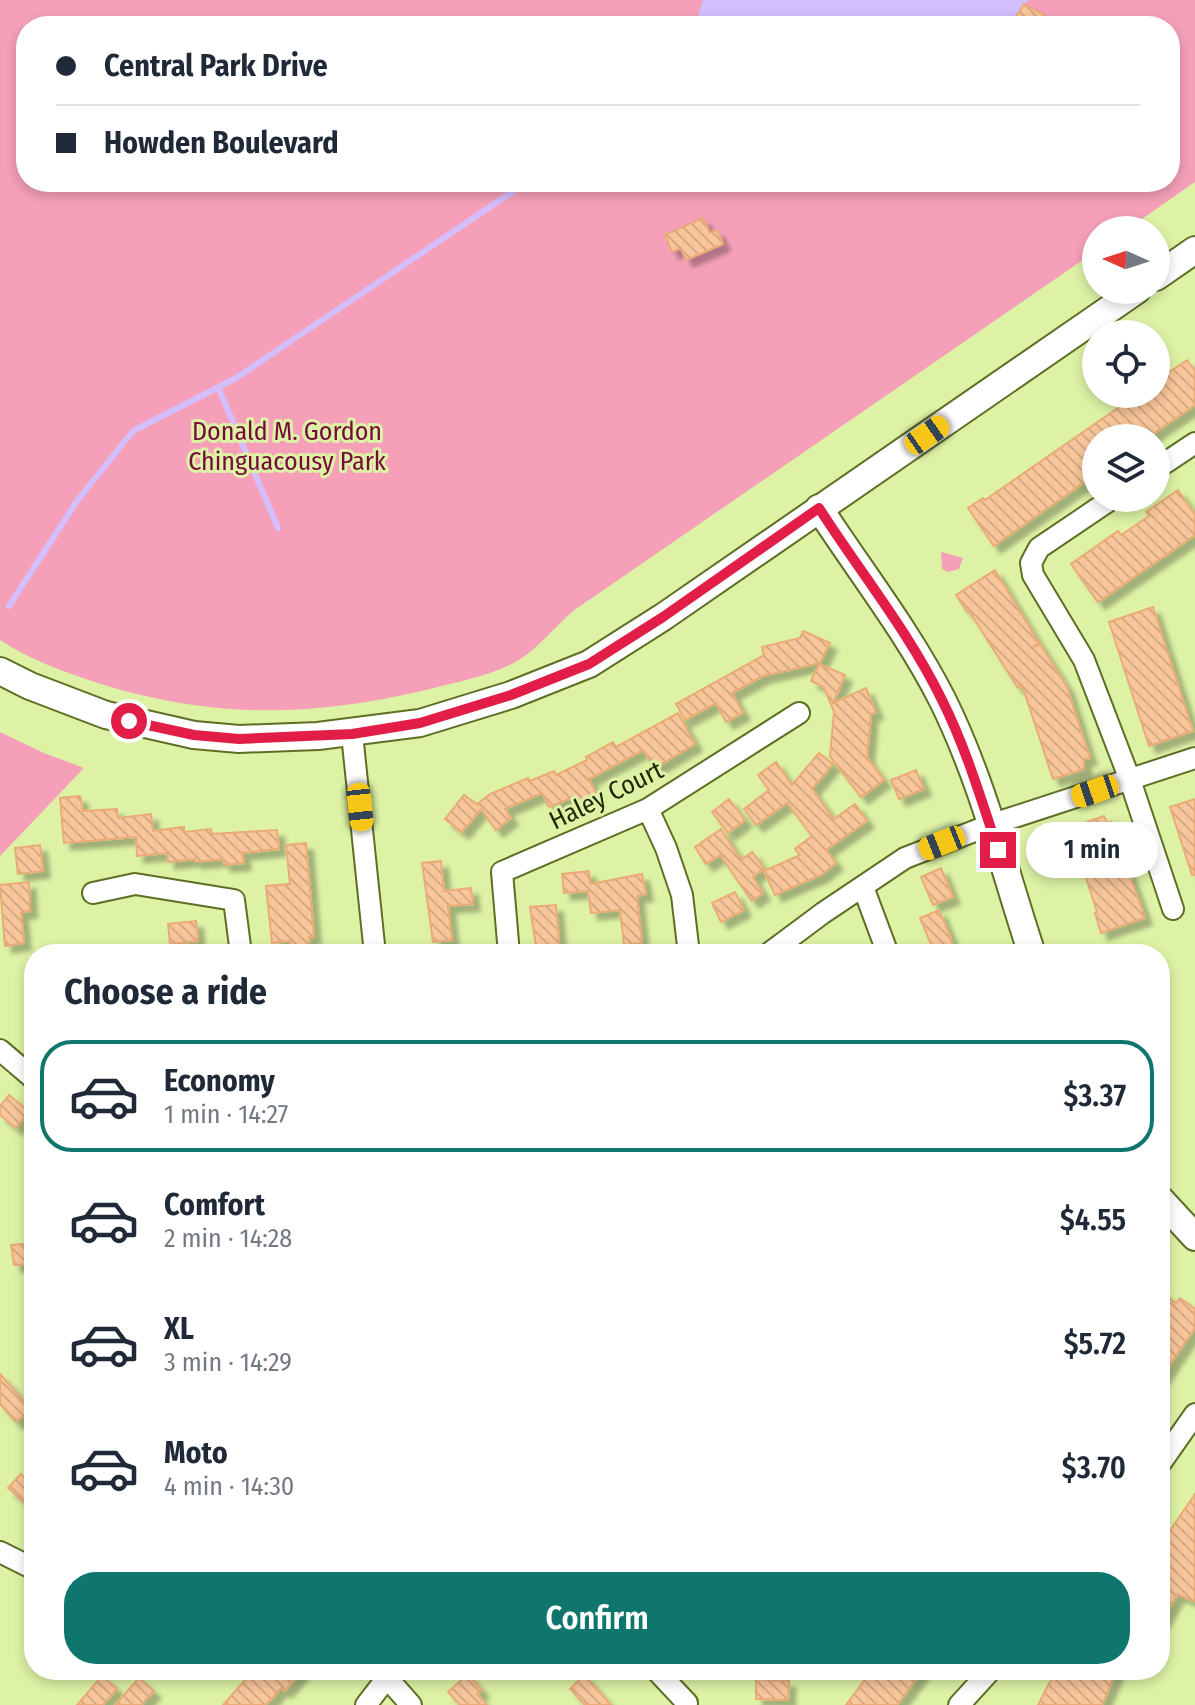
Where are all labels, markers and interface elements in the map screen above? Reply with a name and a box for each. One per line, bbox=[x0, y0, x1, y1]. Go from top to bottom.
text: Central Park Drive bbox=[104, 48, 328, 84]
text: Howden Boulevard bbox=[104, 125, 339, 161]
north arrow bbox=[1082, 216, 1170, 304]
map controls bbox=[1082, 216, 1170, 512]
button: locate bbox=[1082, 320, 1170, 408]
car bbox=[900, 411, 954, 459]
park label: Donald M. Gordon Chinguacousy Park bbox=[188, 416, 387, 477]
button: layers bbox=[1082, 424, 1170, 512]
route start bbox=[111, 703, 147, 739]
street label: Haley Court bbox=[544, 754, 669, 836]
car bbox=[1068, 772, 1122, 810]
car bbox=[346, 782, 374, 832]
callout: 1 min bbox=[1026, 822, 1158, 878]
car bbox=[915, 823, 969, 863]
route end bbox=[980, 832, 1016, 868]
text: 1 min bbox=[1064, 834, 1120, 865]
text: Choose a ride bbox=[64, 970, 267, 1014]
icon: car bbox=[68, 1060, 140, 1132]
text: Economy bbox=[164, 1063, 275, 1099]
text: $3.37 bbox=[1063, 1078, 1126, 1114]
text: 1 min · 14:27 bbox=[164, 1099, 288, 1130]
icon: car bbox=[68, 1184, 140, 1256]
text: Comfort bbox=[164, 1187, 265, 1223]
text: $4.55 bbox=[1060, 1202, 1126, 1238]
text: 2 min · 14:28 bbox=[164, 1223, 292, 1254]
icon: car bbox=[68, 1308, 140, 1380]
text: XL bbox=[164, 1311, 194, 1347]
text: $5.72 bbox=[1064, 1326, 1126, 1362]
text: 3 min · 14:29 bbox=[164, 1347, 292, 1378]
icon: car bbox=[68, 1432, 140, 1504]
text: Moto bbox=[164, 1435, 228, 1471]
text: $3.70 bbox=[1062, 1450, 1126, 1486]
text: 4 min · 14:30 bbox=[164, 1471, 294, 1502]
button: Confirm bbox=[64, 1572, 1130, 1664]

